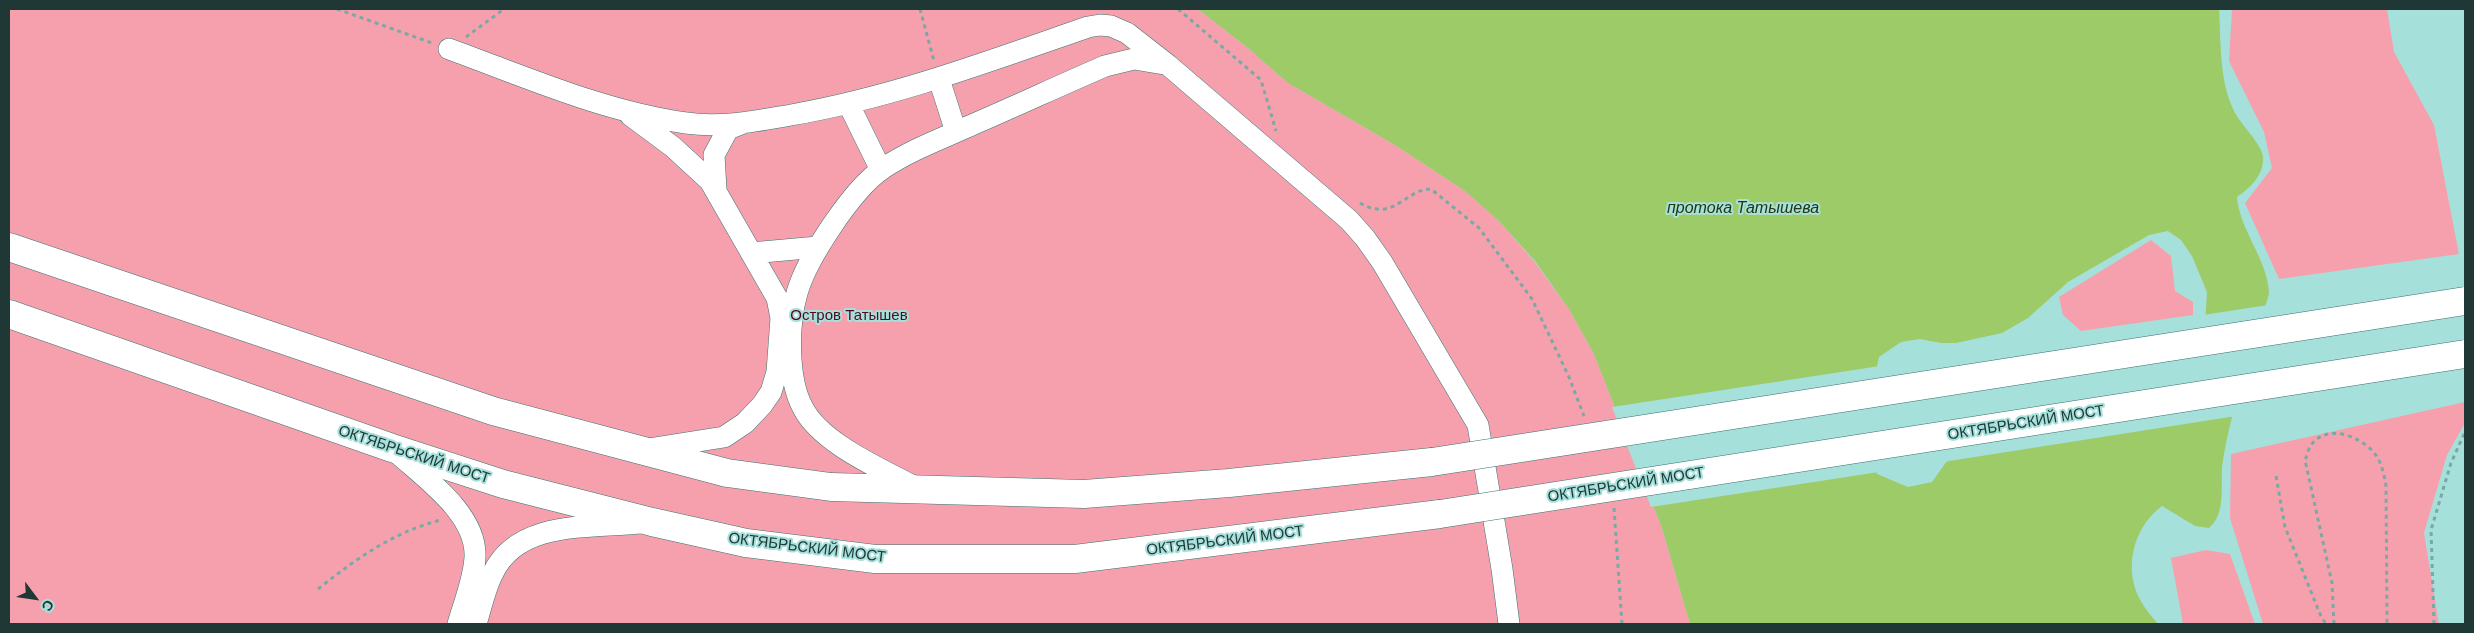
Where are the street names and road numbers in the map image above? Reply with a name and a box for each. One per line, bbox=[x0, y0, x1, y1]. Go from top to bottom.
street label: ОКТЯБРЬСКИЙ МОСТ bbox=[1946, 402, 2106, 444]
street label: ОКТЯБРЬСКИЙ МОСТ bbox=[336, 422, 492, 488]
street label: ОКТЯБРЬСКИЙ МОСТ bbox=[1546, 464, 1706, 506]
street label: ОКТЯБРЬСКИЙ МОСТ bbox=[1145, 522, 1305, 560]
street label: ОКТЯБРЬСКИЙ МОСТ bbox=[727, 529, 887, 567]

